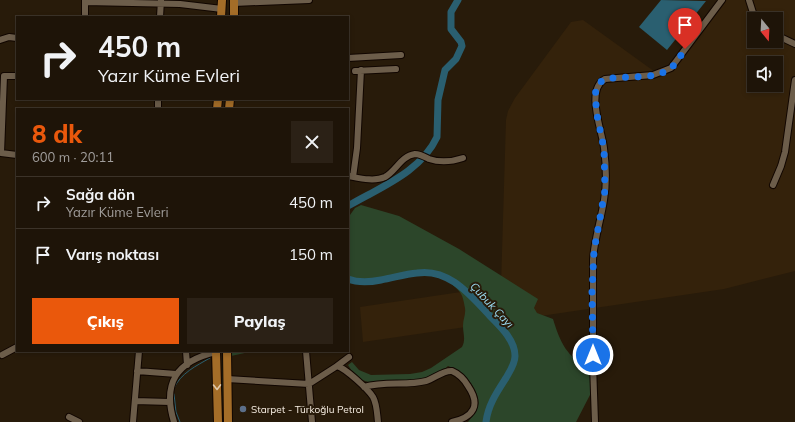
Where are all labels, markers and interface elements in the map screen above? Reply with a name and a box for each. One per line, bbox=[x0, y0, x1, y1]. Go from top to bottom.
pin bbox=[668, 8, 702, 49]
north arrow bbox=[747, 12, 783, 48]
map controls bbox=[747, 12, 783, 92]
icon: arrive bbox=[674, 14, 696, 36]
text: 450 m bbox=[98, 29, 181, 64]
icon: right bbox=[32, 32, 84, 84]
button: sound bbox=[747, 56, 783, 92]
text: Yazır Küme Evleri bbox=[98, 64, 240, 87]
text: 8 dk bbox=[32, 119, 82, 149]
button: close bbox=[291, 121, 333, 163]
text: 600 m · 20:11 bbox=[32, 149, 114, 165]
text: Sağa dön bbox=[66, 185, 135, 204]
icon: right bbox=[32, 192, 54, 214]
text: 450 m bbox=[289, 193, 333, 212]
text: Yazır Küme Evleri bbox=[66, 204, 169, 220]
icon: arrive bbox=[32, 244, 54, 266]
text: Varış noktası bbox=[66, 245, 159, 264]
text: 150 m bbox=[289, 245, 333, 264]
water label: Çubuk Çayı bbox=[467, 279, 517, 331]
button: Çıkış bbox=[32, 298, 179, 344]
button: Paylaş bbox=[187, 298, 333, 344]
position arrow bbox=[572, 334, 614, 376]
one-way arrow bbox=[213, 384, 221, 390]
place label: Starpet - Türkoğlu Petrol bbox=[251, 403, 364, 416]
marker: Starpet - Türkoğlu Petrol bbox=[238, 404, 248, 414]

